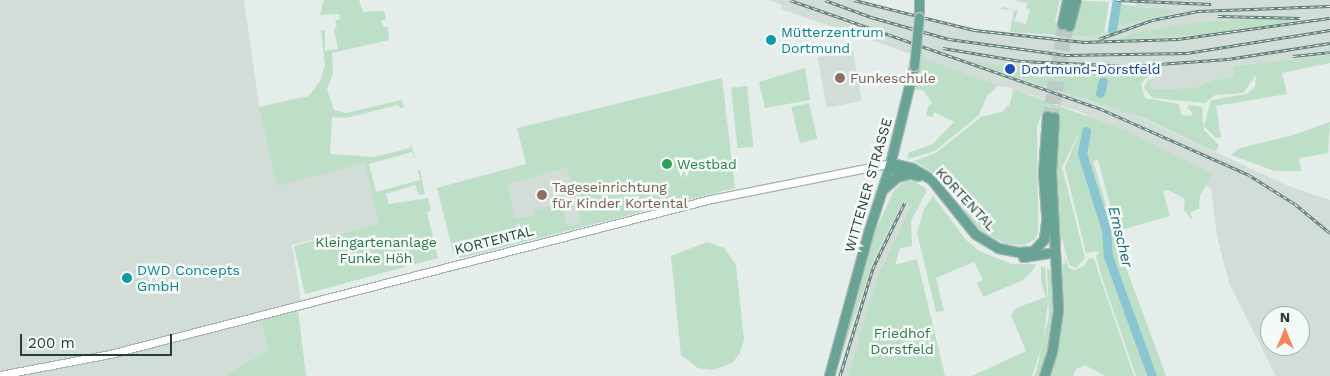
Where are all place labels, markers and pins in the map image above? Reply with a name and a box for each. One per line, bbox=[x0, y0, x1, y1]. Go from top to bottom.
place label: Mütterzentrum Dortmund bbox=[781, 24, 884, 56]
marker: Mütterzentrum Dortmund bbox=[765, 34, 777, 46]
place label: Dortmund-Dorstfeld bbox=[1021, 61, 1161, 77]
marker: Dortmund-Dorstfeld bbox=[1003, 62, 1017, 76]
place label: Funkeschule bbox=[850, 70, 936, 86]
marker: Funkeschule bbox=[834, 72, 846, 84]
place label: Westbad bbox=[677, 156, 737, 172]
marker: Westbad bbox=[661, 158, 673, 170]
place label: Tageseinrichtung für Kinder Kortental bbox=[552, 179, 688, 212]
marker: Tageseinrichtung für Kinder Kortental bbox=[536, 189, 548, 201]
place label: DWD Concepts GmbH bbox=[137, 262, 240, 294]
marker: DWD Concepts GmbH bbox=[121, 272, 133, 284]

